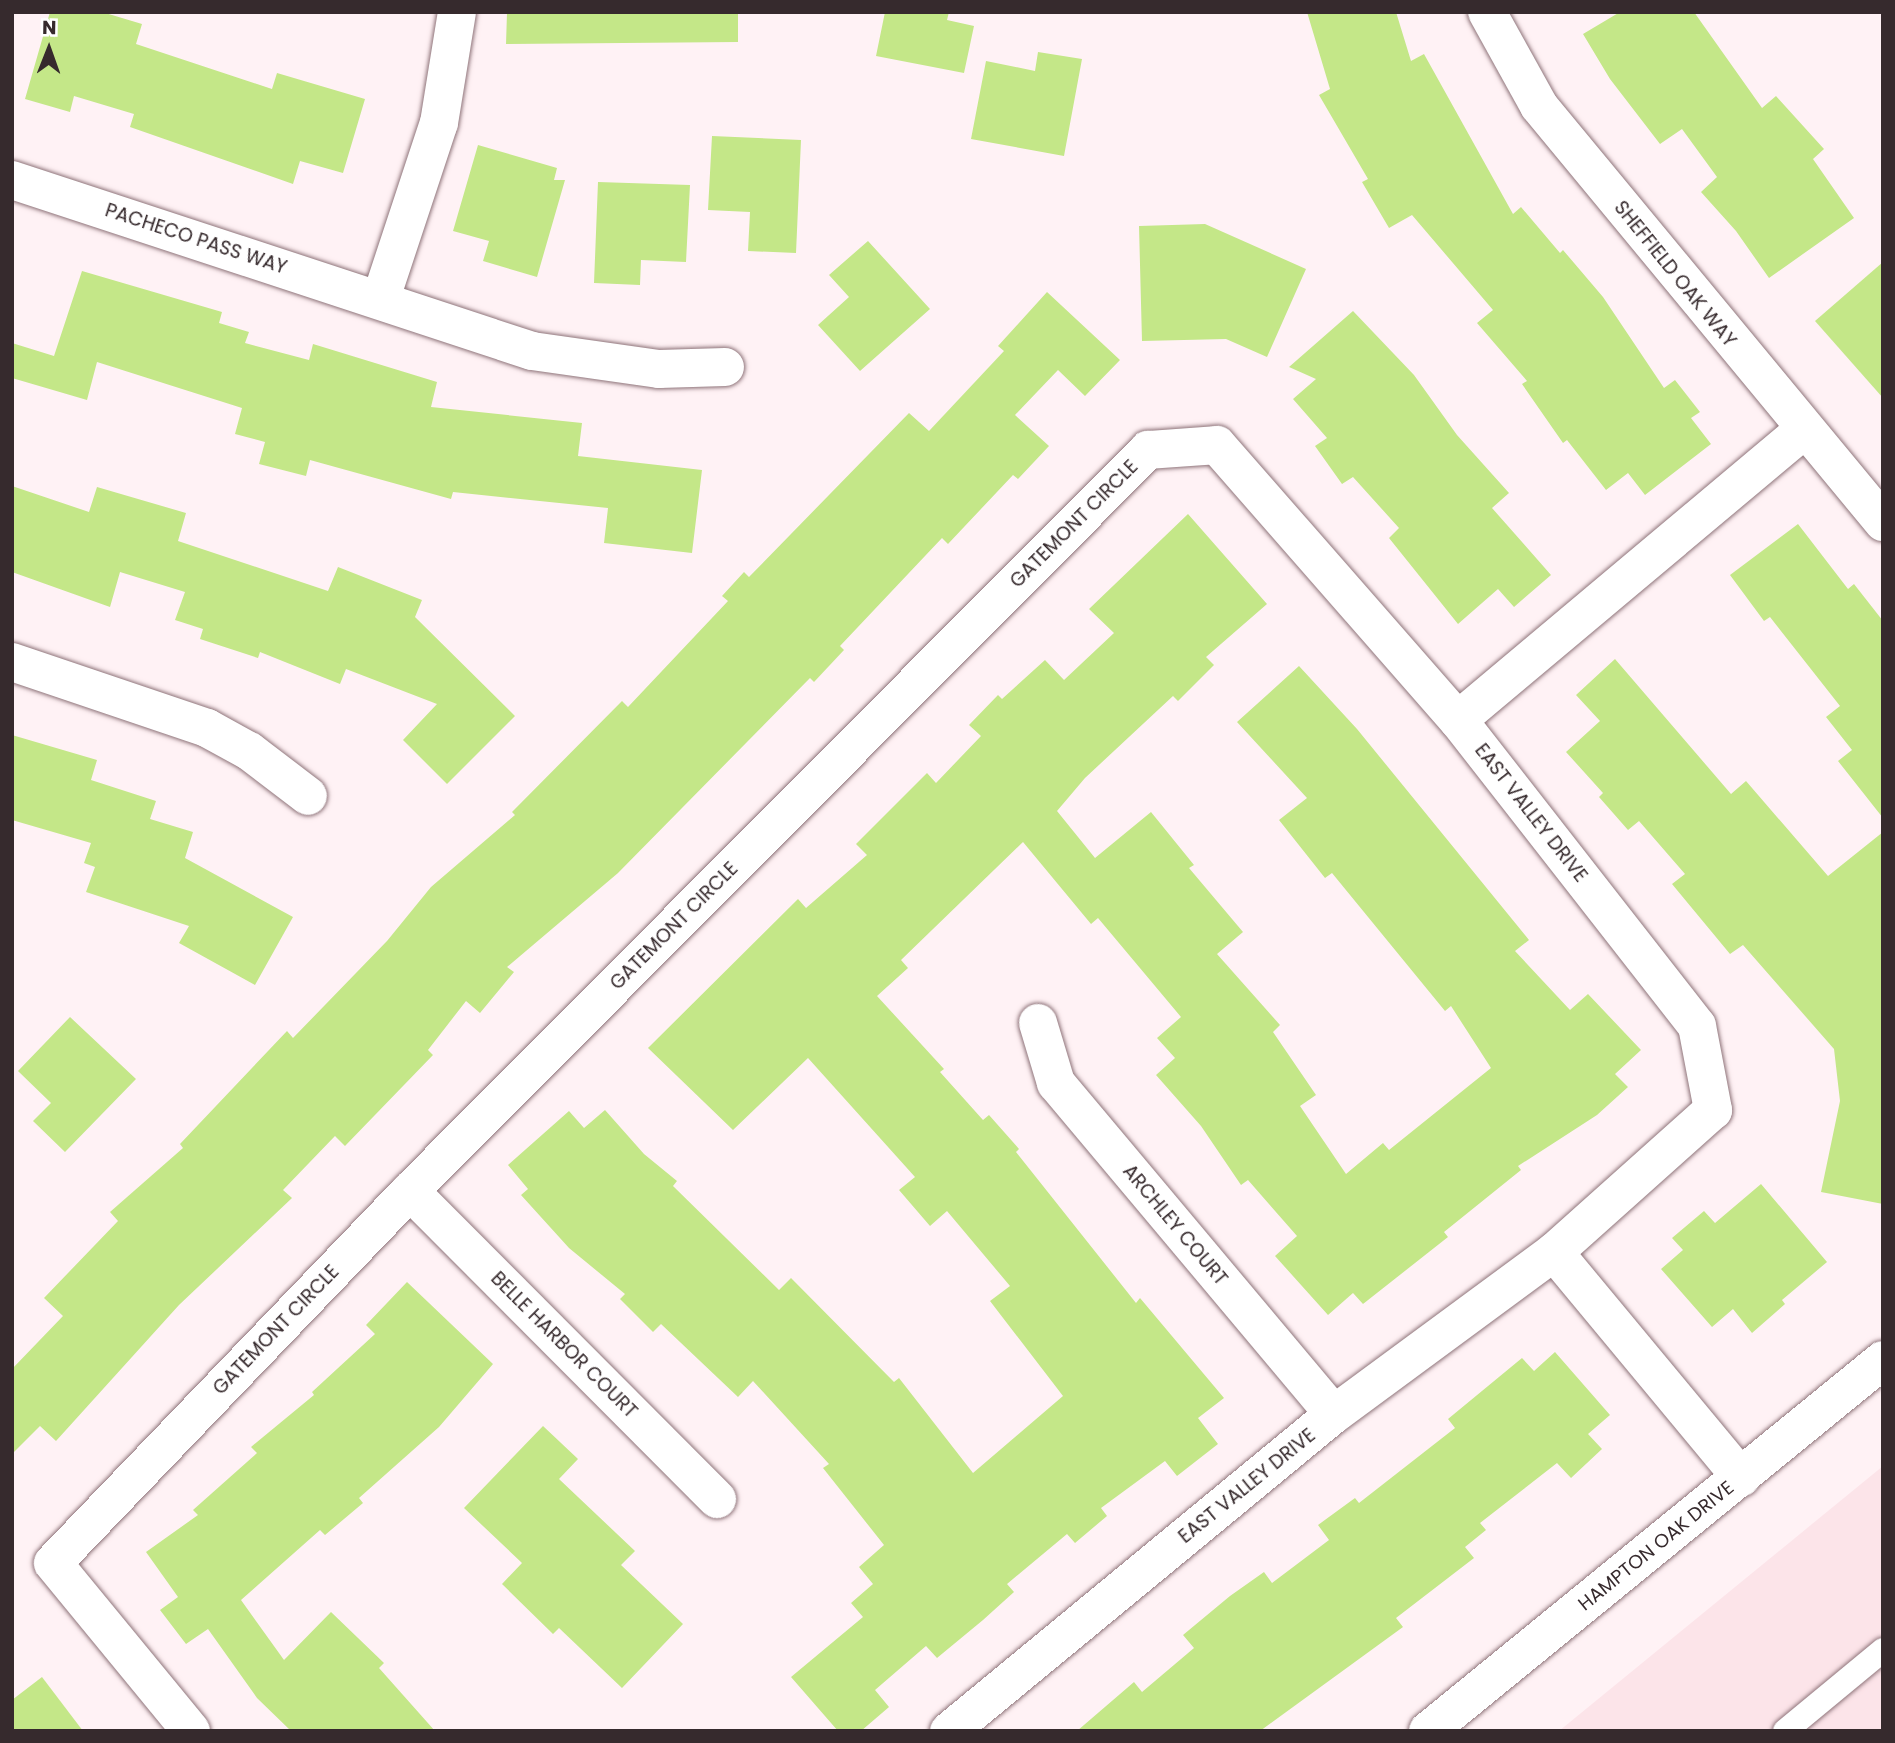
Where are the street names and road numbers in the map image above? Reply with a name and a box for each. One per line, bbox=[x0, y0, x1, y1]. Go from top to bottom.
street label: SHEFFIELD OAK WAY bbox=[1609, 197, 1741, 351]
street label: PACHECO PASS WAY bbox=[102, 199, 290, 279]
street label: GATEMONT CIRCLE bbox=[1005, 455, 1143, 593]
street label: EAST VALLEY DRIVE bbox=[1470, 739, 1592, 887]
street label: GATEMONT CIRCLE bbox=[605, 857, 743, 995]
street label: ARCHLEY COURT bbox=[1118, 1160, 1232, 1290]
street label: GATEMONT CIRCLE bbox=[208, 1261, 344, 1399]
street label: BELLE HARBOR COURT bbox=[486, 1267, 642, 1423]
street label: EAST VALLEY DRIVE bbox=[1174, 1424, 1320, 1548]
street label: HAMPTON OAK DRIVE bbox=[1574, 1476, 1738, 1616]

